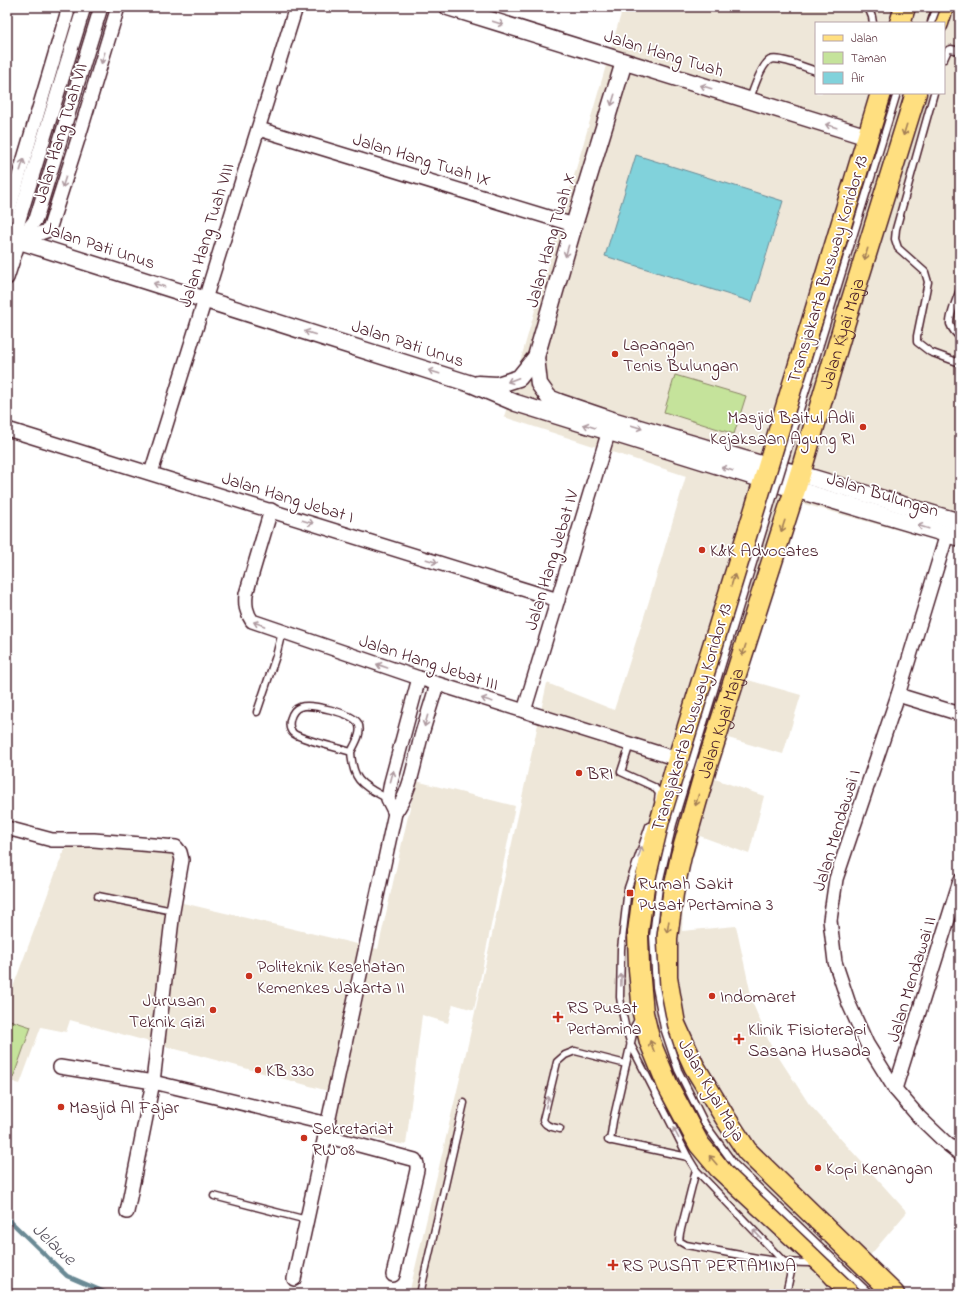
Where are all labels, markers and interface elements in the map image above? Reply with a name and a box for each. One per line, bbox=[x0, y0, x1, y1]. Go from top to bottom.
one-way arrow bbox=[492, 20, 505, 27]
legend bbox=[815, 22, 945, 94]
street label: Jalan Hang Tuah bbox=[600, 24, 727, 86]
text: Jalan bbox=[851, 30, 878, 48]
text: Taman bbox=[851, 50, 886, 68]
one-way arrow bbox=[99, 51, 106, 64]
street label: Jalan Hang Tuah VII bbox=[28, 60, 97, 207]
text: Air bbox=[851, 70, 865, 88]
one-way arrow bbox=[700, 83, 713, 90]
one-way arrow bbox=[609, 93, 616, 106]
one-way arrow bbox=[824, 122, 837, 129]
one-way arrow bbox=[901, 124, 908, 137]
street label: Jalan Hang Tuah IX bbox=[349, 128, 494, 195]
street label: Transjakarta Busway Koridor 13 bbox=[782, 152, 876, 387]
one-way arrow bbox=[19, 159, 26, 172]
street label: Jalan Hang Tuah VIII bbox=[174, 160, 243, 311]
street label: Jalan Hang Tuah X bbox=[520, 170, 585, 311]
one-way arrow bbox=[60, 175, 67, 188]
street label: Jalan Pati Unus bbox=[39, 216, 158, 277]
one-way arrow bbox=[563, 244, 570, 257]
one-way arrow bbox=[862, 248, 869, 261]
street label: Jalan Kyai Maja bbox=[815, 275, 873, 393]
one-way arrow bbox=[154, 281, 166, 289]
street label: Jalan Pati Unus bbox=[348, 314, 467, 375]
one-way arrow bbox=[304, 329, 317, 336]
place label: Lapangan Tenis Bulungan bbox=[623, 333, 738, 381]
marker: Lapangan Tenis Bulungan bbox=[610, 349, 620, 359]
one-way arrow bbox=[428, 368, 441, 375]
one-way arrow bbox=[507, 376, 519, 384]
place label: Masjid Baitul Adli Kejaksaan Agung RI bbox=[710, 406, 855, 454]
one-way arrow bbox=[583, 422, 596, 429]
marker: Masjid Baitul Adli Kejaksaan Agung RI bbox=[858, 422, 868, 432]
one-way arrow bbox=[630, 424, 643, 431]
one-way arrow bbox=[721, 464, 733, 472]
street label: Jalan Hang Jebat I bbox=[218, 466, 357, 532]
street label: Jalan Bulungan bbox=[823, 467, 942, 526]
street label: Jalan Hang Jebat IV bbox=[519, 487, 588, 634]
one-way arrow bbox=[302, 519, 315, 526]
one-way arrow bbox=[779, 519, 786, 532]
one-way arrow bbox=[916, 523, 929, 530]
place label: K&K Advocates bbox=[710, 539, 819, 565]
marker: K&K Advocates bbox=[697, 545, 707, 555]
one-way arrow bbox=[426, 557, 438, 565]
one-way arrow bbox=[730, 574, 737, 587]
street label: Transjakarta Busway Koridor 13 bbox=[646, 600, 740, 835]
one-way arrow bbox=[254, 619, 266, 627]
street label: Jalan Hang Jebat III bbox=[355, 629, 502, 700]
one-way arrow bbox=[740, 643, 747, 656]
one-way arrow bbox=[377, 661, 389, 669]
street label: Jalan Kyai Maja bbox=[693, 665, 752, 782]
one-way arrow bbox=[481, 695, 493, 703]
one-way arrow bbox=[422, 715, 429, 728]
place label: BRI bbox=[586, 762, 613, 788]
street label: Jalan Mendawai I bbox=[807, 767, 869, 895]
marker: BRI bbox=[574, 768, 584, 778]
one-way arrow bbox=[389, 770, 397, 783]
one-way arrow bbox=[693, 794, 700, 807]
one-way arrow bbox=[637, 846, 644, 859]
place label: Rumah Sakit Pusat Pertamina 3 bbox=[638, 872, 774, 919]
marker: Rumah Sakit Pusat Pertamina 3 bbox=[625, 888, 635, 898]
street label: Jalan Mendawai II bbox=[881, 914, 944, 1046]
one-way arrow bbox=[664, 920, 672, 933]
place label: Politeknik Kesehatan Kemenkes Jakarta II bbox=[257, 955, 405, 1002]
marker: Politeknik Kesehatan Kemenkes Jakarta II bbox=[244, 971, 254, 981]
one-way arrow bbox=[617, 974, 625, 987]
place label: Indomaret bbox=[720, 985, 796, 1011]
place label: Jurusan Teknik Gizi bbox=[129, 989, 205, 1036]
marker: Indomaret bbox=[707, 991, 717, 1001]
place label: RS Pusat Pertamina bbox=[567, 996, 642, 1043]
marker: Jurusan Teknik Gizi bbox=[208, 1005, 218, 1015]
marker: RS Pusat Pertamina bbox=[552, 1011, 564, 1023]
place label: Klinik Fisioterapi Sasana Husada bbox=[748, 1018, 871, 1065]
marker: Klinik Fisioterapi Sasana Husada bbox=[733, 1033, 745, 1045]
street label: Jalan Kyai Maja bbox=[670, 1035, 750, 1147]
one-way arrow bbox=[647, 1040, 655, 1052]
place label: KB 330 bbox=[266, 1059, 314, 1085]
marker: KB 330 bbox=[253, 1065, 263, 1075]
place label: Masjid Al Fajar bbox=[69, 1096, 180, 1122]
one-way arrow bbox=[544, 1096, 552, 1109]
marker: Masjid Al Fajar bbox=[56, 1102, 66, 1112]
place label: Sekretariat RW 08 bbox=[312, 1117, 394, 1164]
one-way arrow bbox=[672, 1128, 679, 1140]
marker: Sekretariat RW 08 bbox=[299, 1133, 309, 1143]
one-way arrow bbox=[708, 1154, 717, 1165]
place label: Kopi Kenangan bbox=[826, 1157, 933, 1184]
marker: Kopi Kenangan bbox=[813, 1163, 823, 1173]
water label: Jelawe bbox=[25, 1217, 83, 1274]
one-way arrow bbox=[752, 1229, 762, 1239]
place label: RS PUSAT PERTAMINA bbox=[622, 1254, 796, 1280]
marker: RS PUSAT PERTAMINA bbox=[607, 1259, 619, 1271]

